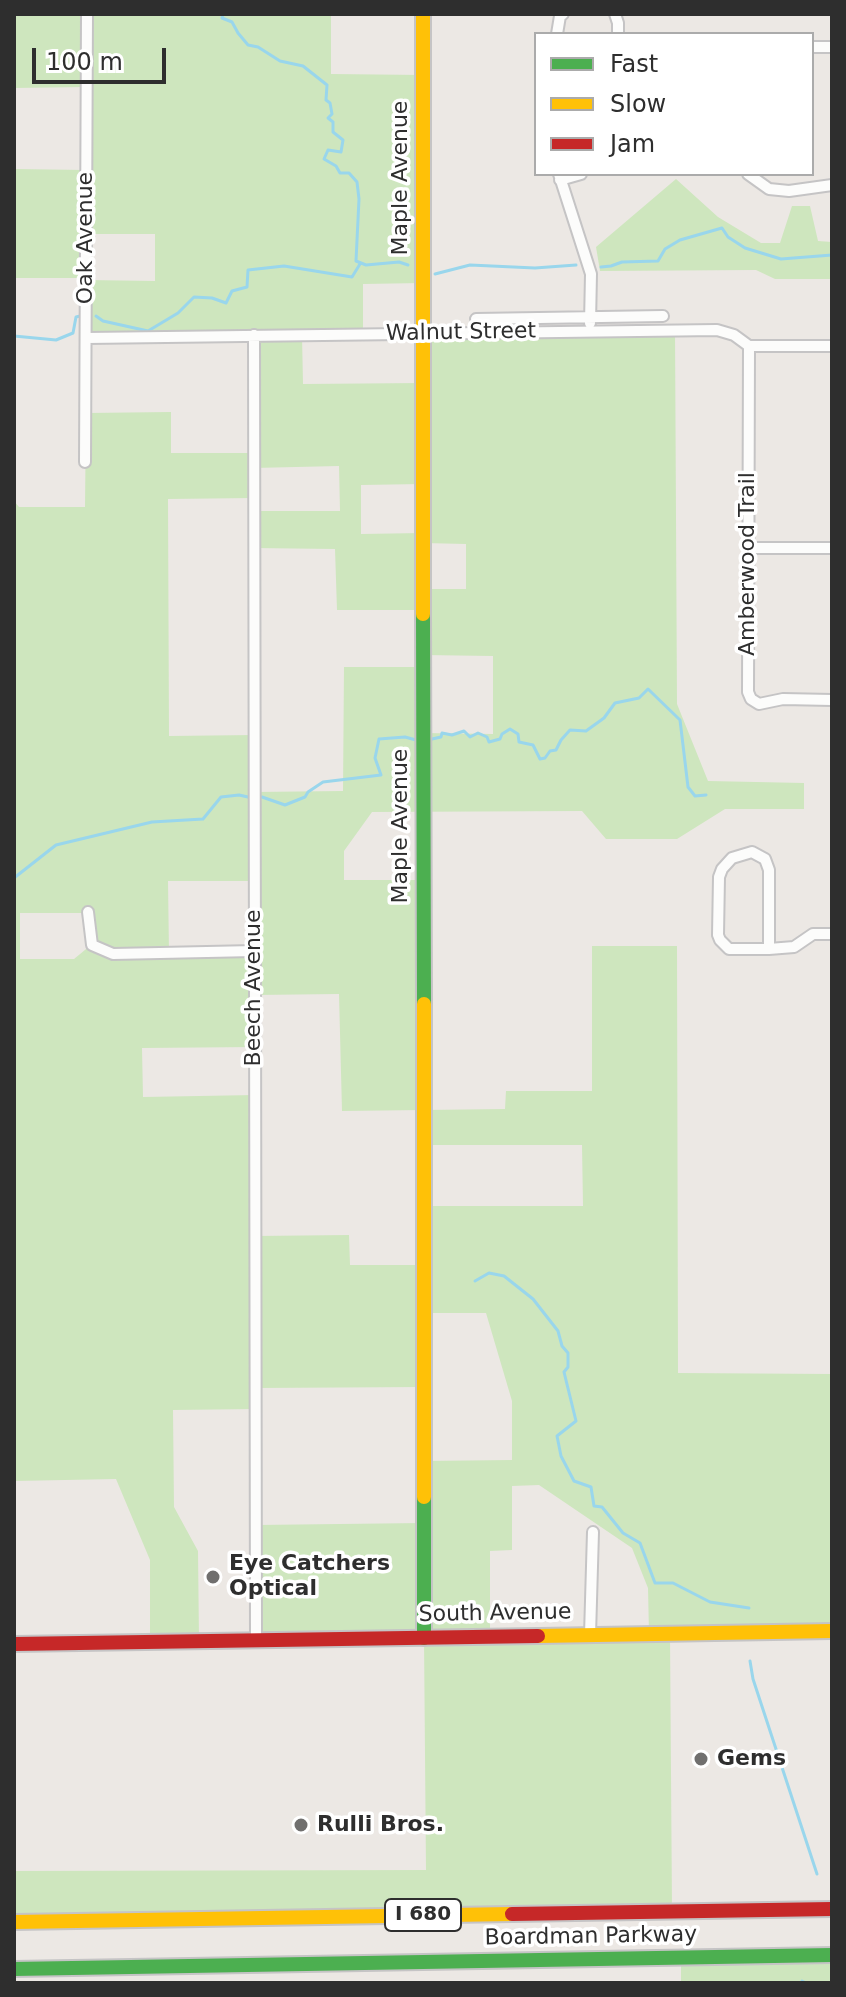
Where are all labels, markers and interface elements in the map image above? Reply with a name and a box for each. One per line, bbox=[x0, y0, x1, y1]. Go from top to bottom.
scale bar bbox=[36, 32, 170, 82]
legend bbox=[534, 32, 814, 176]
text: 100 m bbox=[46, 48, 123, 76]
text: Fast bbox=[610, 50, 658, 78]
text: Slow bbox=[610, 90, 666, 118]
street label: Maple Avenue bbox=[388, 101, 414, 255]
text: Jam bbox=[610, 130, 655, 158]
street label: Oak Avenue bbox=[73, 172, 99, 304]
street label: Walnut Street bbox=[386, 318, 536, 348]
street label: Amberwood Trail bbox=[735, 472, 761, 656]
street label: Maple Avenue bbox=[388, 749, 414, 903]
street label: Beech Avenue bbox=[241, 910, 267, 1066]
place label: Eye Catchers Optical bbox=[229, 1551, 390, 1602]
marker: Eye Catchers Optical bbox=[204, 1568, 222, 1586]
street label: South Avenue bbox=[418, 1599, 572, 1629]
place label: Gems bbox=[717, 1746, 786, 1772]
marker: Gems bbox=[692, 1750, 710, 1768]
place label: Rulli Bros. bbox=[317, 1812, 444, 1838]
marker: Rulli Bros. bbox=[292, 1816, 310, 1834]
road number: I 680 bbox=[385, 1899, 461, 1931]
street label: Boardman Parkway bbox=[485, 1922, 697, 1952]

